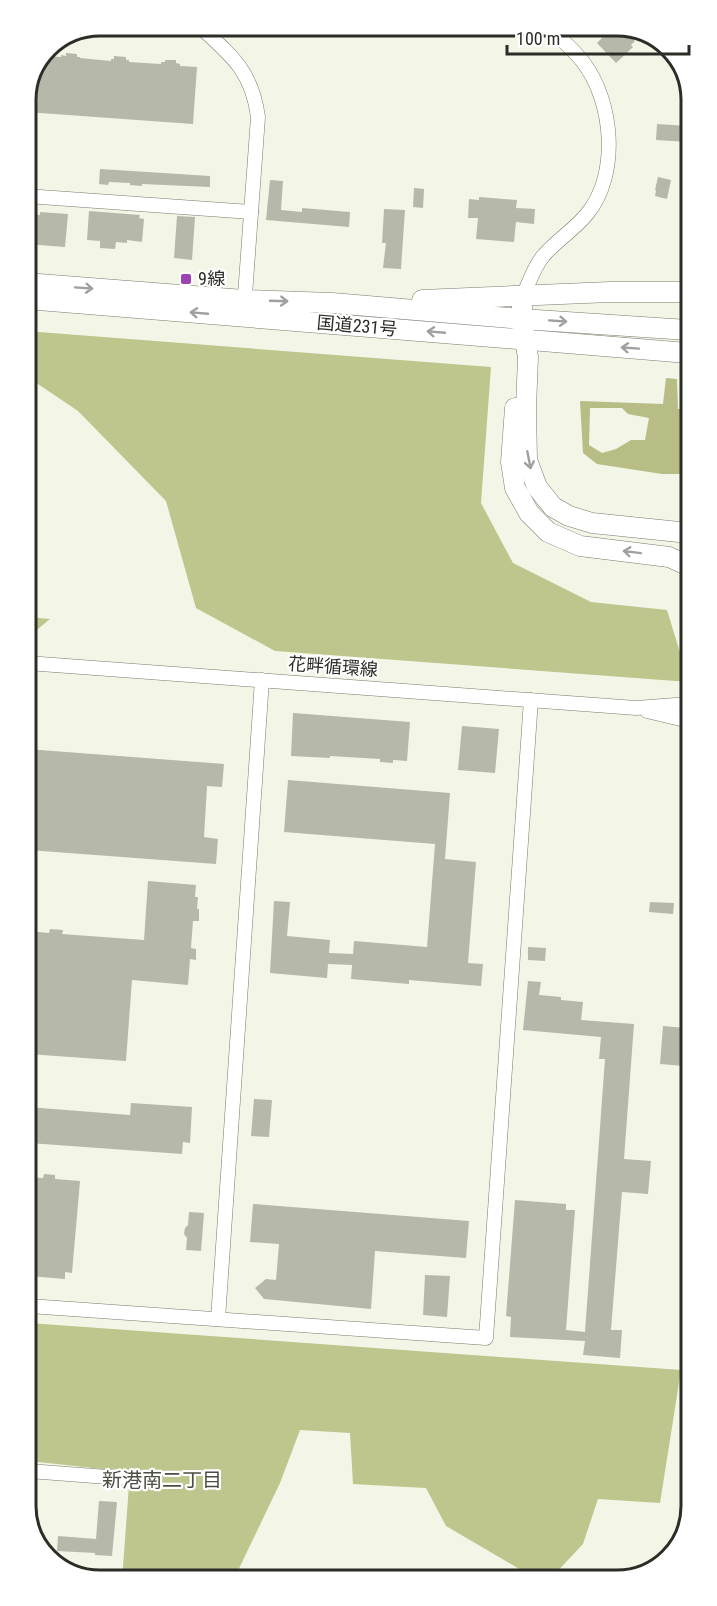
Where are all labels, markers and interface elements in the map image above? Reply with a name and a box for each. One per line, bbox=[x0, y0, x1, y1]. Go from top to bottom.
scale bar bbox=[507, 18, 688, 56]
text: 100 m bbox=[516, 28, 560, 49]
place label: 9線 bbox=[198, 268, 225, 289]
marker: 9線 bbox=[179, 272, 193, 286]
one-way arrow bbox=[74, 282, 94, 293]
one-way arrow bbox=[269, 295, 289, 306]
one-way arrow bbox=[190, 307, 210, 318]
street label: 国道231号 bbox=[316, 312, 398, 339]
one-way arrow bbox=[547, 316, 567, 327]
one-way arrow bbox=[426, 327, 446, 338]
one-way arrow bbox=[620, 342, 640, 353]
one-way arrow bbox=[524, 450, 535, 469]
one-way arrow bbox=[623, 547, 643, 558]
street label: 花畔循環線 bbox=[287, 653, 379, 680]
district label: 新港南二丁目 bbox=[102, 1468, 222, 1492]

